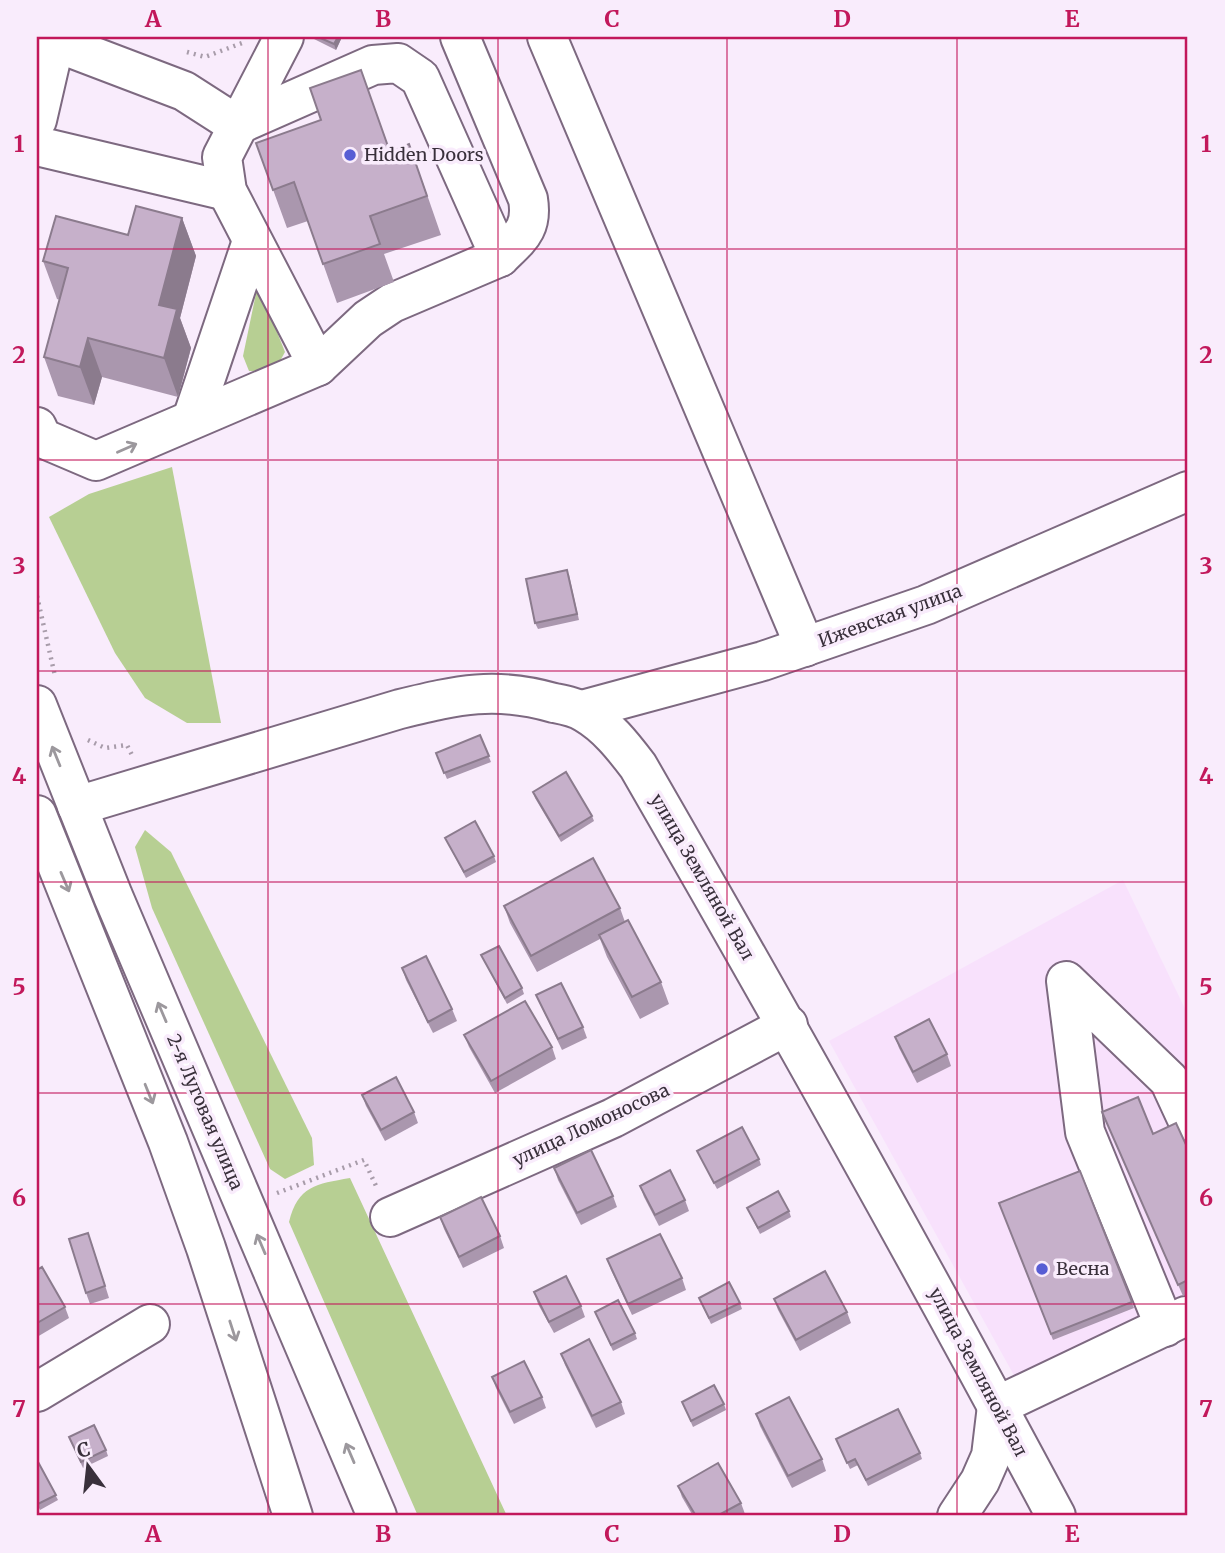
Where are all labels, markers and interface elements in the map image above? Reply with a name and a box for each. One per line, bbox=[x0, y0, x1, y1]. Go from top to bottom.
text: A bbox=[144, 4, 162, 33]
text: B bbox=[375, 4, 391, 33]
text: C bbox=[604, 4, 620, 33]
text: D bbox=[833, 4, 851, 33]
text: E bbox=[1064, 4, 1080, 33]
text: 1 bbox=[14, 129, 25, 158]
text: 1 bbox=[1201, 129, 1212, 158]
place label: Hidden Doors bbox=[364, 143, 484, 166]
marker: Hidden Doors bbox=[342, 147, 358, 163]
text: 2 bbox=[12, 340, 26, 369]
text: 2 bbox=[1199, 340, 1213, 369]
one-way arrow bbox=[115, 441, 137, 454]
text: 3 bbox=[12, 551, 26, 580]
text: 3 bbox=[1199, 551, 1213, 580]
street label: Ижевская улица bbox=[815, 579, 965, 652]
one-way arrow bbox=[49, 745, 62, 767]
text: 4 bbox=[12, 761, 27, 790]
text: 4 bbox=[1199, 761, 1214, 790]
street label: улица Земляной Вал bbox=[645, 789, 760, 964]
one-way arrow bbox=[59, 871, 72, 893]
text: 5 bbox=[12, 972, 26, 1001]
text: 5 bbox=[1199, 972, 1213, 1001]
one-way arrow bbox=[155, 1002, 168, 1023]
street label: 2-я Луговая улица bbox=[162, 1030, 249, 1193]
street label: улица Ломоносова bbox=[509, 1078, 673, 1171]
one-way arrow bbox=[143, 1082, 156, 1104]
text: 6 bbox=[12, 1183, 26, 1212]
text: 6 bbox=[1199, 1183, 1213, 1212]
one-way arrow bbox=[254, 1234, 267, 1255]
place label: Весна bbox=[1056, 1257, 1110, 1280]
marker: Весна bbox=[1034, 1261, 1050, 1277]
street label: улица Земляной Вал bbox=[924, 1283, 1033, 1460]
one-way arrow bbox=[228, 1320, 240, 1342]
text: 7 bbox=[12, 1394, 26, 1423]
text: 7 bbox=[1199, 1394, 1213, 1423]
north arrow bbox=[52, 1430, 122, 1500]
text: С bbox=[74, 1436, 93, 1463]
one-way arrow bbox=[343, 1443, 356, 1465]
text: A bbox=[144, 1519, 162, 1548]
text: B bbox=[375, 1519, 391, 1548]
text: C bbox=[604, 1519, 620, 1548]
text: D bbox=[833, 1519, 851, 1548]
text: E bbox=[1064, 1519, 1080, 1548]

